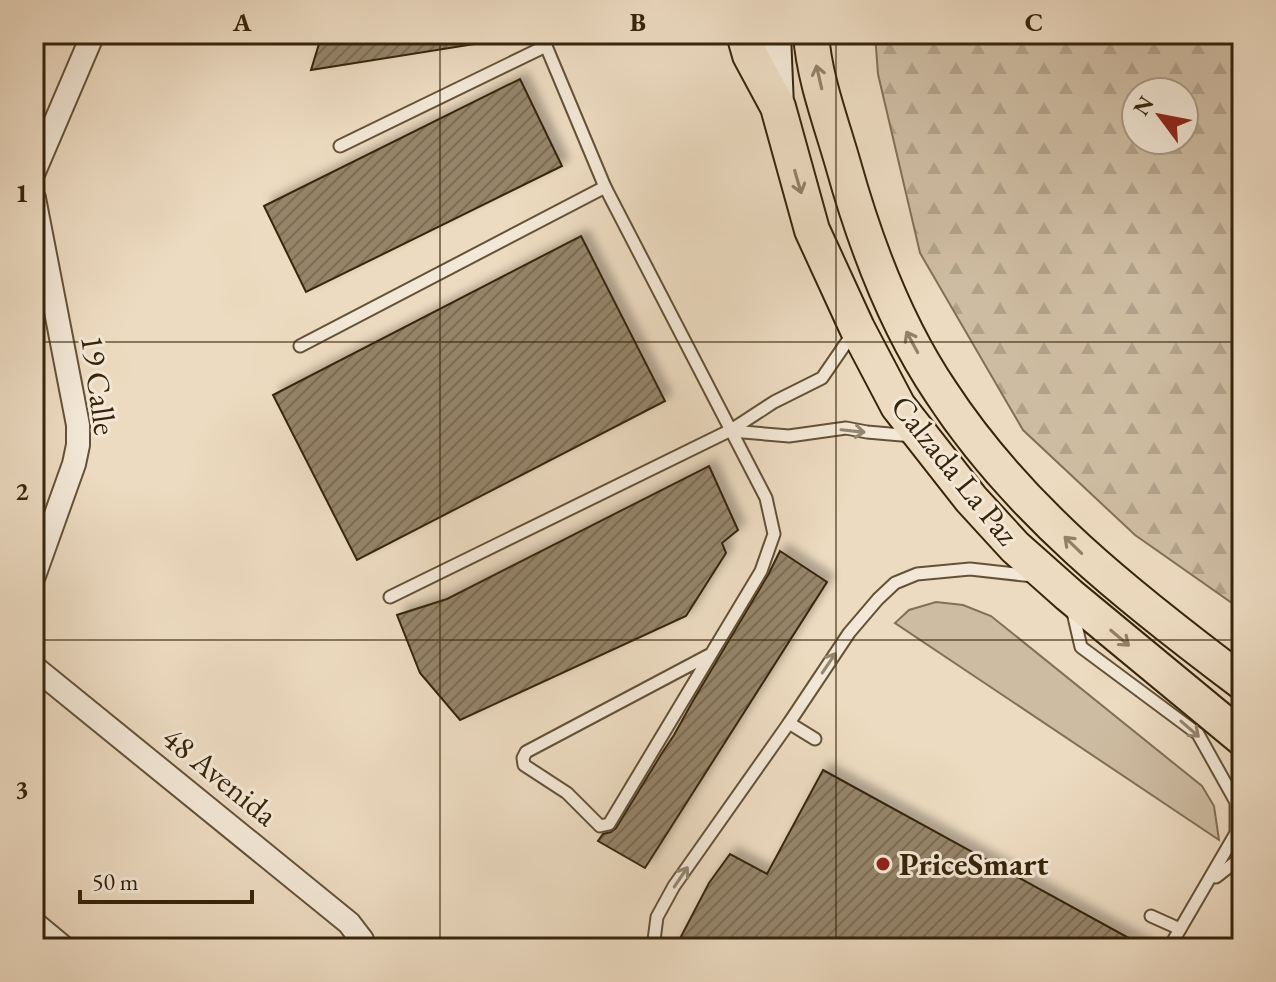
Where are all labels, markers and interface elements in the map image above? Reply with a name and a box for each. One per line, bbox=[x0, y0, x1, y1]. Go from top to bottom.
text: A bbox=[232, 5, 252, 39]
text: B bbox=[630, 5, 646, 39]
text: C bbox=[1025, 5, 1043, 39]
one-way arrow bbox=[811, 64, 826, 90]
north arrow bbox=[1120, 76, 1200, 156]
text: N bbox=[1126, 90, 1161, 121]
one-way arrow bbox=[792, 169, 807, 194]
text: 1 bbox=[15, 176, 29, 210]
one-way arrow bbox=[903, 331, 919, 355]
street label: 19 Calle bbox=[71, 332, 127, 438]
street label: Calzada La Paz bbox=[882, 386, 1028, 554]
one-way arrow bbox=[839, 423, 866, 438]
text: 2 bbox=[15, 474, 29, 508]
one-way arrow bbox=[1063, 535, 1083, 554]
one-way arrow bbox=[1109, 629, 1130, 647]
one-way arrow bbox=[821, 653, 837, 675]
street label: 48 Avenida bbox=[154, 717, 286, 835]
one-way arrow bbox=[1180, 720, 1200, 738]
text: 3 bbox=[15, 772, 29, 806]
place label: PriceSmart bbox=[899, 843, 1048, 885]
scale bar bbox=[80, 854, 252, 904]
marker: PriceSmart bbox=[874, 855, 892, 873]
text: 50 m bbox=[92, 866, 139, 897]
one-way arrow bbox=[673, 866, 689, 888]

